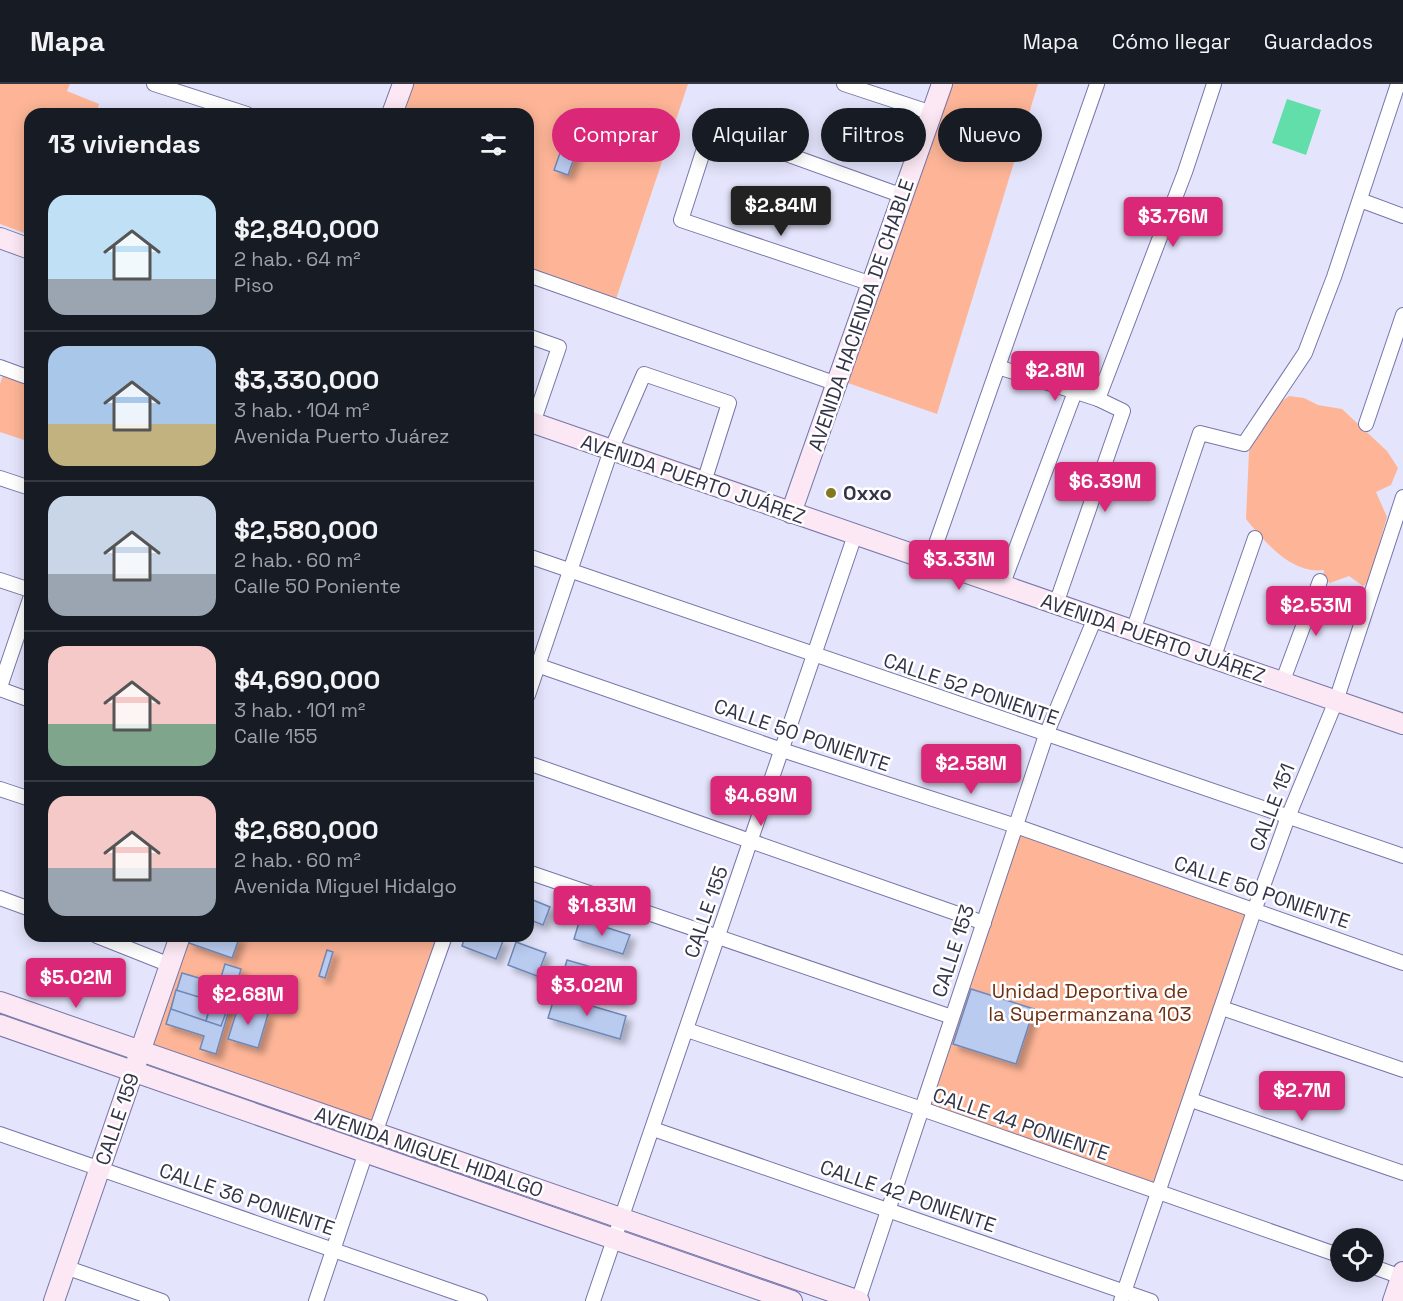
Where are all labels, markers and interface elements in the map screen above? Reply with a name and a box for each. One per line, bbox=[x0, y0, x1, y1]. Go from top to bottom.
text: Mapa bbox=[30, 23, 105, 59]
text: Mapa bbox=[1023, 28, 1079, 55]
text: Cómo llegar bbox=[1112, 28, 1231, 55]
text: Guardados bbox=[1264, 28, 1373, 55]
chip: Comprar bbox=[552, 108, 680, 162]
chip: Alquilar bbox=[692, 108, 809, 162]
chip: Filtros bbox=[821, 108, 926, 162]
chip: Nuevo bbox=[938, 108, 1042, 162]
text: 13 viviendas bbox=[48, 127, 201, 161]
icon: filters bbox=[477, 128, 510, 161]
street label: AVENIDA HACIENDA DE CHABLE bbox=[802, 176, 920, 454]
pin: $2.84M bbox=[732, 186, 830, 237]
text: $2.84M bbox=[745, 192, 817, 218]
pin: $3.76M bbox=[1124, 197, 1222, 248]
text: $3.76M bbox=[1138, 203, 1208, 229]
text: $2,840,000 bbox=[234, 212, 379, 246]
icon: home bbox=[96, 219, 168, 291]
text: 2 hab. · 64 m² bbox=[234, 246, 361, 272]
text: Piso bbox=[234, 272, 274, 298]
pin: $2.8M bbox=[1013, 351, 1097, 402]
text: $2.8M bbox=[1025, 357, 1085, 383]
text: $3,330,000 bbox=[234, 363, 379, 397]
icon: home bbox=[96, 370, 168, 442]
text: 3 hab. · 104 m² bbox=[234, 397, 369, 423]
text: Avenida Puerto Juárez bbox=[234, 423, 449, 449]
street label: AVENIDA PUERTO JUÁREZ bbox=[577, 428, 809, 530]
pin: $6.39M bbox=[1056, 462, 1154, 513]
text: $6.39M bbox=[1069, 468, 1141, 494]
place label: Oxxo bbox=[843, 480, 892, 506]
marker: Oxxo bbox=[824, 486, 838, 500]
text: $2,580,000 bbox=[234, 513, 378, 547]
icon: home bbox=[96, 520, 168, 592]
pin: $3.33M bbox=[910, 540, 1008, 591]
text: $3.33M bbox=[923, 546, 995, 572]
text: 2 hab. · 60 m² bbox=[234, 547, 361, 573]
text: Calle 50 Poniente bbox=[234, 573, 401, 599]
pin: $2.53M bbox=[1267, 586, 1365, 637]
street label: AVENIDA PUERTO JUÁREZ bbox=[1037, 587, 1269, 689]
text: $2.53M bbox=[1280, 592, 1352, 618]
street label: CALLE 52 PONIENTE bbox=[880, 647, 1062, 731]
text: $4,690,000 bbox=[234, 663, 380, 697]
icon: home bbox=[96, 670, 168, 742]
street label: CALLE 50 PONIENTE bbox=[710, 693, 894, 777]
text: 3 hab. · 101 m² bbox=[234, 697, 365, 723]
text: Calle 155 bbox=[234, 723, 317, 749]
pin: $2.58M bbox=[922, 744, 1020, 795]
text: $2.58M bbox=[935, 750, 1007, 776]
street label: CALLE 151 bbox=[1243, 759, 1301, 855]
pin: $4.69M bbox=[712, 776, 810, 827]
text: $4.69M bbox=[725, 782, 797, 808]
text: $2,680,000 bbox=[234, 813, 379, 847]
icon: home bbox=[96, 820, 168, 892]
text: 2 hab. · 60 m² bbox=[234, 847, 361, 873]
street label: CALLE 50 PONIENTE bbox=[1170, 850, 1354, 934]
street label: CALLE 155 bbox=[678, 862, 734, 962]
text: Avenida Miguel Hidalgo bbox=[234, 873, 457, 899]
pin: $1.83M bbox=[553, 886, 651, 937]
text: $1.83M bbox=[568, 892, 636, 918]
street label: CALLE 153 bbox=[926, 901, 980, 1001]
pin: $5.02M bbox=[27, 958, 125, 1009]
text: $5.02M bbox=[40, 964, 112, 990]
pin: $3.02M bbox=[538, 966, 636, 1017]
text: $3.02M bbox=[551, 972, 623, 998]
pin: $2.68M bbox=[199, 975, 297, 1026]
park label: Unidad Deportiva de la Supermanzana 103 bbox=[988, 978, 1192, 1027]
text: $2.68M bbox=[212, 981, 284, 1007]
street label: CALLE 159 bbox=[89, 1069, 145, 1169]
pin: $2.7M bbox=[1260, 1071, 1344, 1122]
text: $2.7M bbox=[1273, 1077, 1331, 1103]
street label: CALLE 44 PONIENTE bbox=[929, 1082, 1113, 1166]
street label: AVENIDA MIGUEL HIDALGO bbox=[311, 1101, 547, 1203]
street label: CALLE 42 PONIENTE bbox=[817, 1154, 999, 1238]
street label: CALLE 36 PONIENTE bbox=[156, 1157, 338, 1241]
map controls bbox=[1330, 1228, 1384, 1282]
button: locate bbox=[1330, 1228, 1384, 1282]

